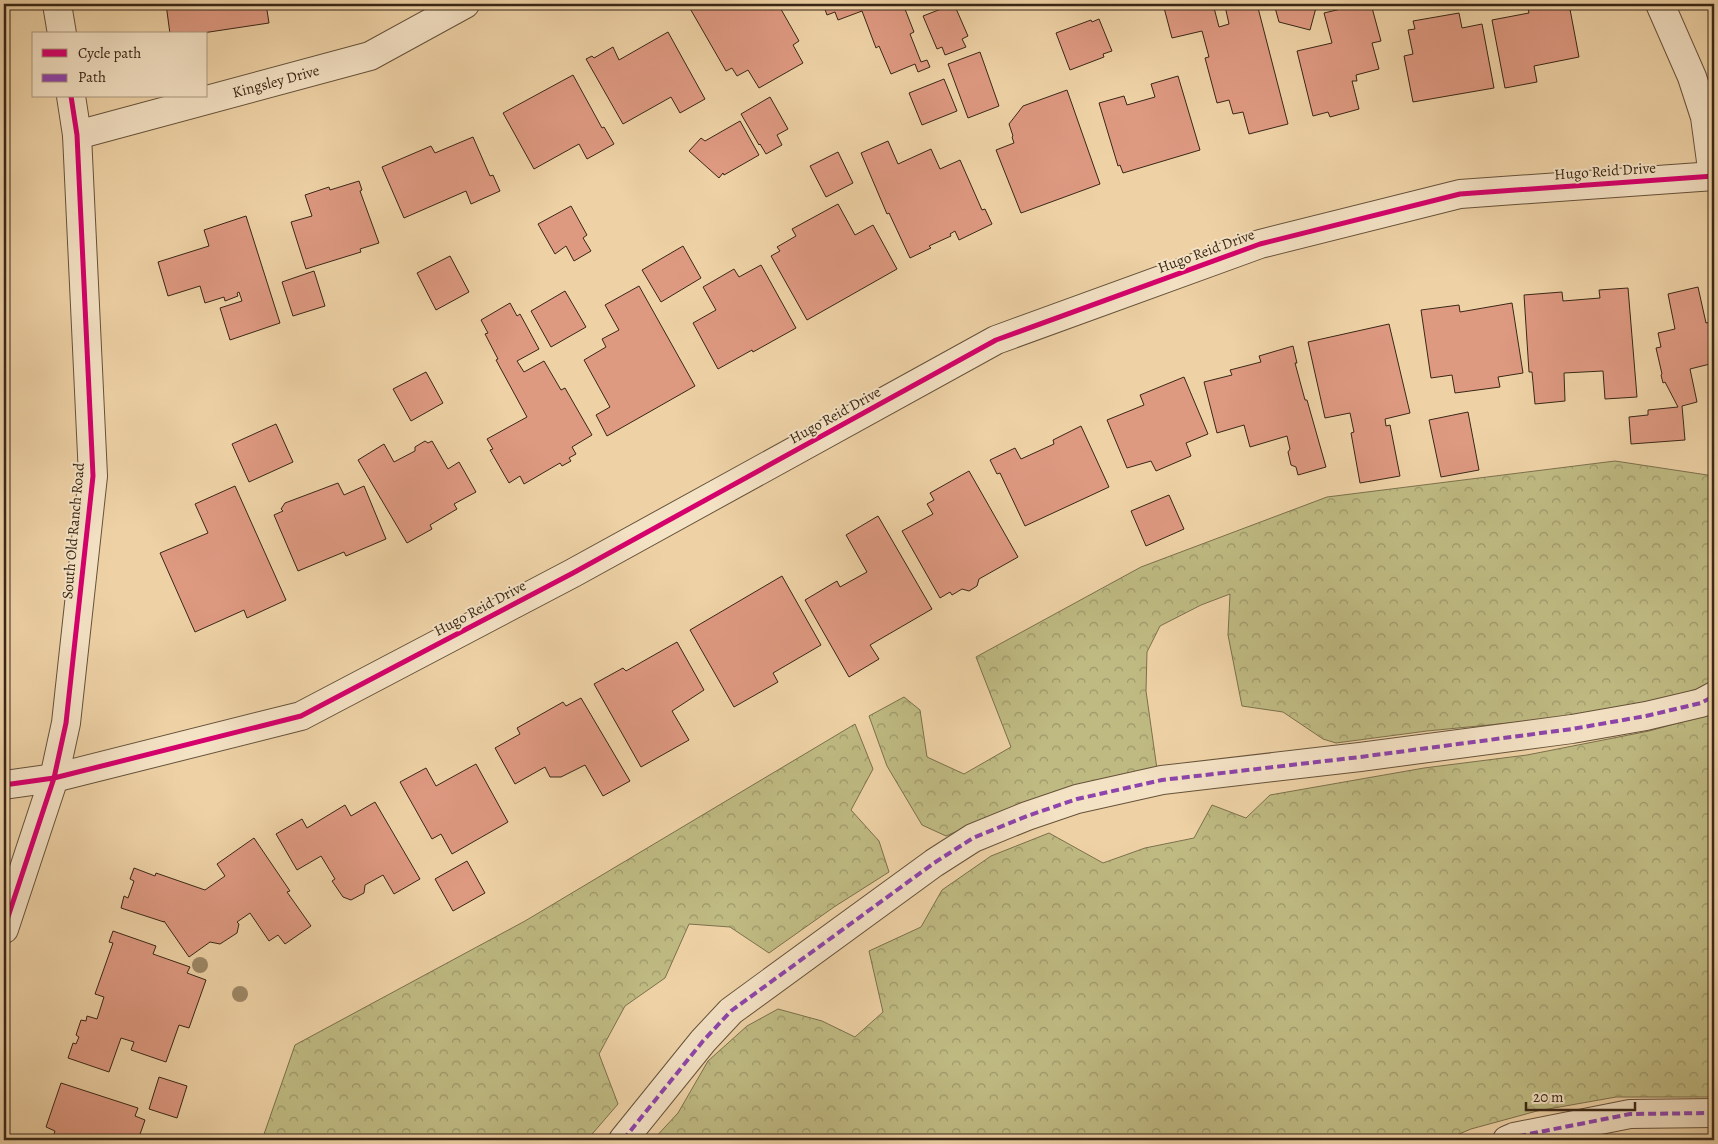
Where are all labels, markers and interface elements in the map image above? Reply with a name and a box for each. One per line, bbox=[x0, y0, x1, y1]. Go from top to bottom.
legend bbox=[32, 32, 208, 98]
text: Cycle path bbox=[78, 43, 141, 63]
street label: Kingsley Drive bbox=[230, 60, 322, 103]
text: Path bbox=[78, 67, 106, 87]
street label: Hugo Reid Drive bbox=[1554, 157, 1657, 185]
street label: Hugo Reid Drive bbox=[1155, 224, 1257, 278]
street label: Hugo Reid Drive bbox=[786, 381, 885, 448]
street label: South Old Ranch Road bbox=[57, 461, 89, 600]
street label: Hugo Reid Drive bbox=[430, 575, 530, 641]
scale bar bbox=[1526, 1079, 1634, 1111]
text: 20 m bbox=[1533, 1087, 1564, 1107]

